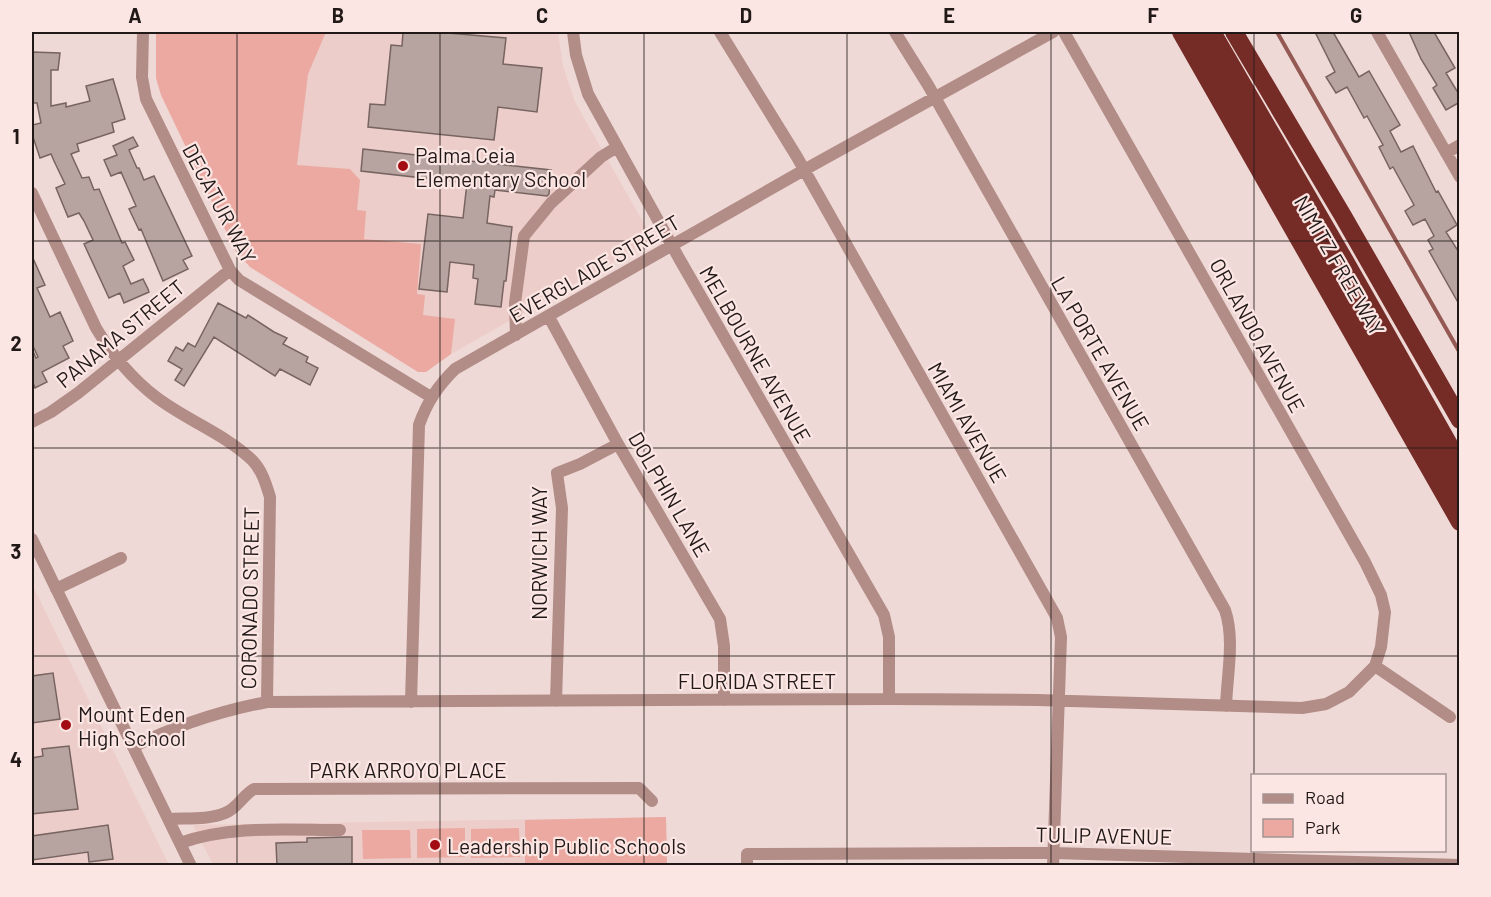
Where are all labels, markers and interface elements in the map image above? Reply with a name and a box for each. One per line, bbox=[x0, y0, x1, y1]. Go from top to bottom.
text: A bbox=[128, 3, 142, 27]
text: B bbox=[332, 3, 344, 27]
text: C bbox=[536, 3, 548, 27]
text: D bbox=[740, 3, 752, 27]
text: E bbox=[943, 3, 955, 27]
text: F bbox=[1147, 3, 1159, 27]
text: G bbox=[1350, 3, 1362, 27]
text: 1 bbox=[12, 124, 20, 148]
street label: DECATUR WAY bbox=[178, 139, 262, 267]
place label: Palma Ceia Elementary School bbox=[415, 142, 586, 191]
marker: Palma Ceia Elementary School bbox=[396, 159, 410, 173]
street label: NIMITZ FREEWAY bbox=[1290, 190, 1390, 340]
street label: EVERGLADE STREET bbox=[504, 209, 684, 327]
street label: ORLANDO AVENUE bbox=[1205, 253, 1311, 417]
street label: MELBOURNE AVENUE bbox=[695, 261, 817, 447]
street label: LA PORTE AVENUE bbox=[1047, 271, 1155, 435]
street label: PANAMA STREET bbox=[51, 274, 189, 392]
text: 2 bbox=[10, 331, 22, 355]
street label: MIAMI AVENUE bbox=[923, 357, 1013, 487]
street label: DOLPHIN LANE bbox=[624, 427, 716, 561]
street label: NORWICH WAY bbox=[526, 486, 551, 620]
street label: CORONADO STREET bbox=[235, 506, 263, 690]
text: 3 bbox=[11, 539, 21, 563]
street label: FLORIDA STREET bbox=[678, 668, 836, 693]
place label: Mount Eden High School bbox=[78, 701, 186, 750]
marker: Mount Eden High School bbox=[59, 718, 73, 732]
text: 4 bbox=[10, 747, 22, 771]
street label: PARK ARROYO PLACE bbox=[309, 757, 507, 782]
legend bbox=[1251, 774, 1446, 852]
text: Road bbox=[1305, 786, 1345, 808]
text: Park bbox=[1305, 816, 1340, 838]
street label: TULIP AVENUE bbox=[1035, 821, 1173, 849]
place label: Leadership Public Schools bbox=[447, 833, 686, 858]
marker: Leadership Public Schools bbox=[428, 838, 442, 852]

